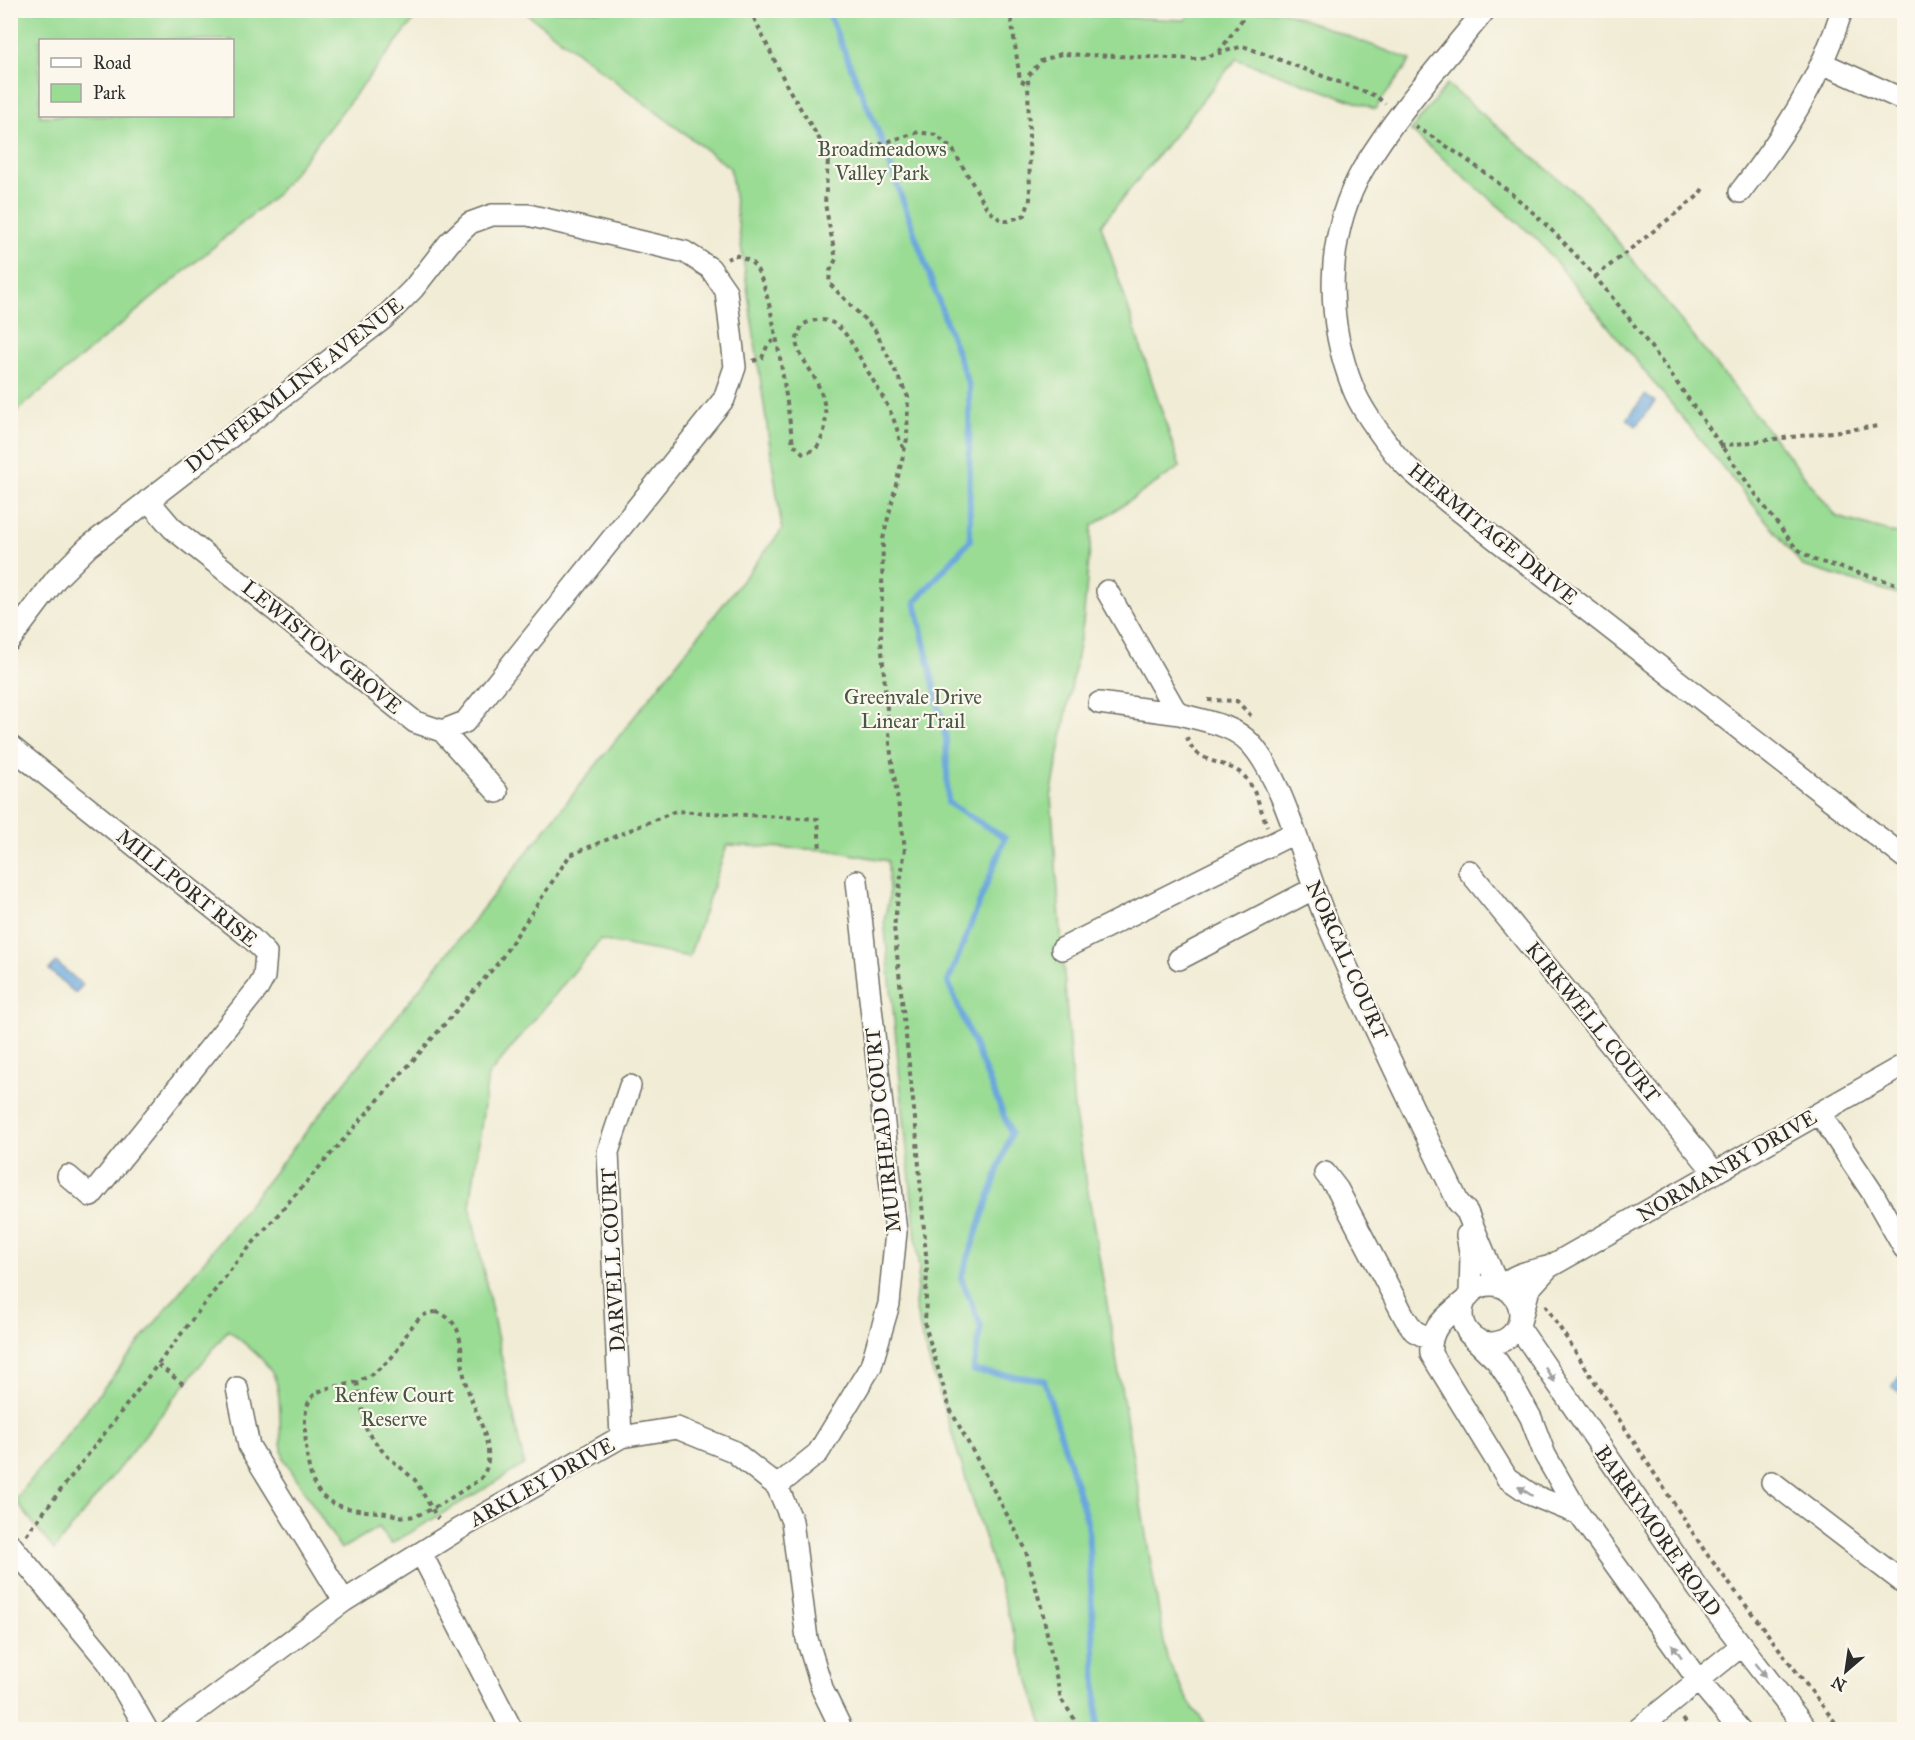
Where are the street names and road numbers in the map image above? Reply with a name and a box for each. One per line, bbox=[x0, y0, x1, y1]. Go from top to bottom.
street label: DUNFERMLINE AVENUE bbox=[180, 292, 408, 478]
street label: HERMITAGE DRIVE bbox=[1403, 458, 1583, 610]
street label: LEWISTON GROVE bbox=[237, 574, 407, 720]
street label: MILLPORT RISE bbox=[111, 823, 263, 953]
street label: NORCAL COURT bbox=[1300, 876, 1394, 1044]
street label: KIRKWELL COURT bbox=[1520, 936, 1666, 1108]
street label: MUIRHEAD COURT bbox=[859, 1026, 907, 1234]
street label: NORMANBY DRIVE bbox=[1633, 1104, 1821, 1228]
street label: DARVELL COURT bbox=[595, 1167, 631, 1353]
street label: ARKLEY DRIVE bbox=[464, 1431, 619, 1533]
street label: BARRYMORE ROAD bbox=[1589, 1440, 1727, 1622]

